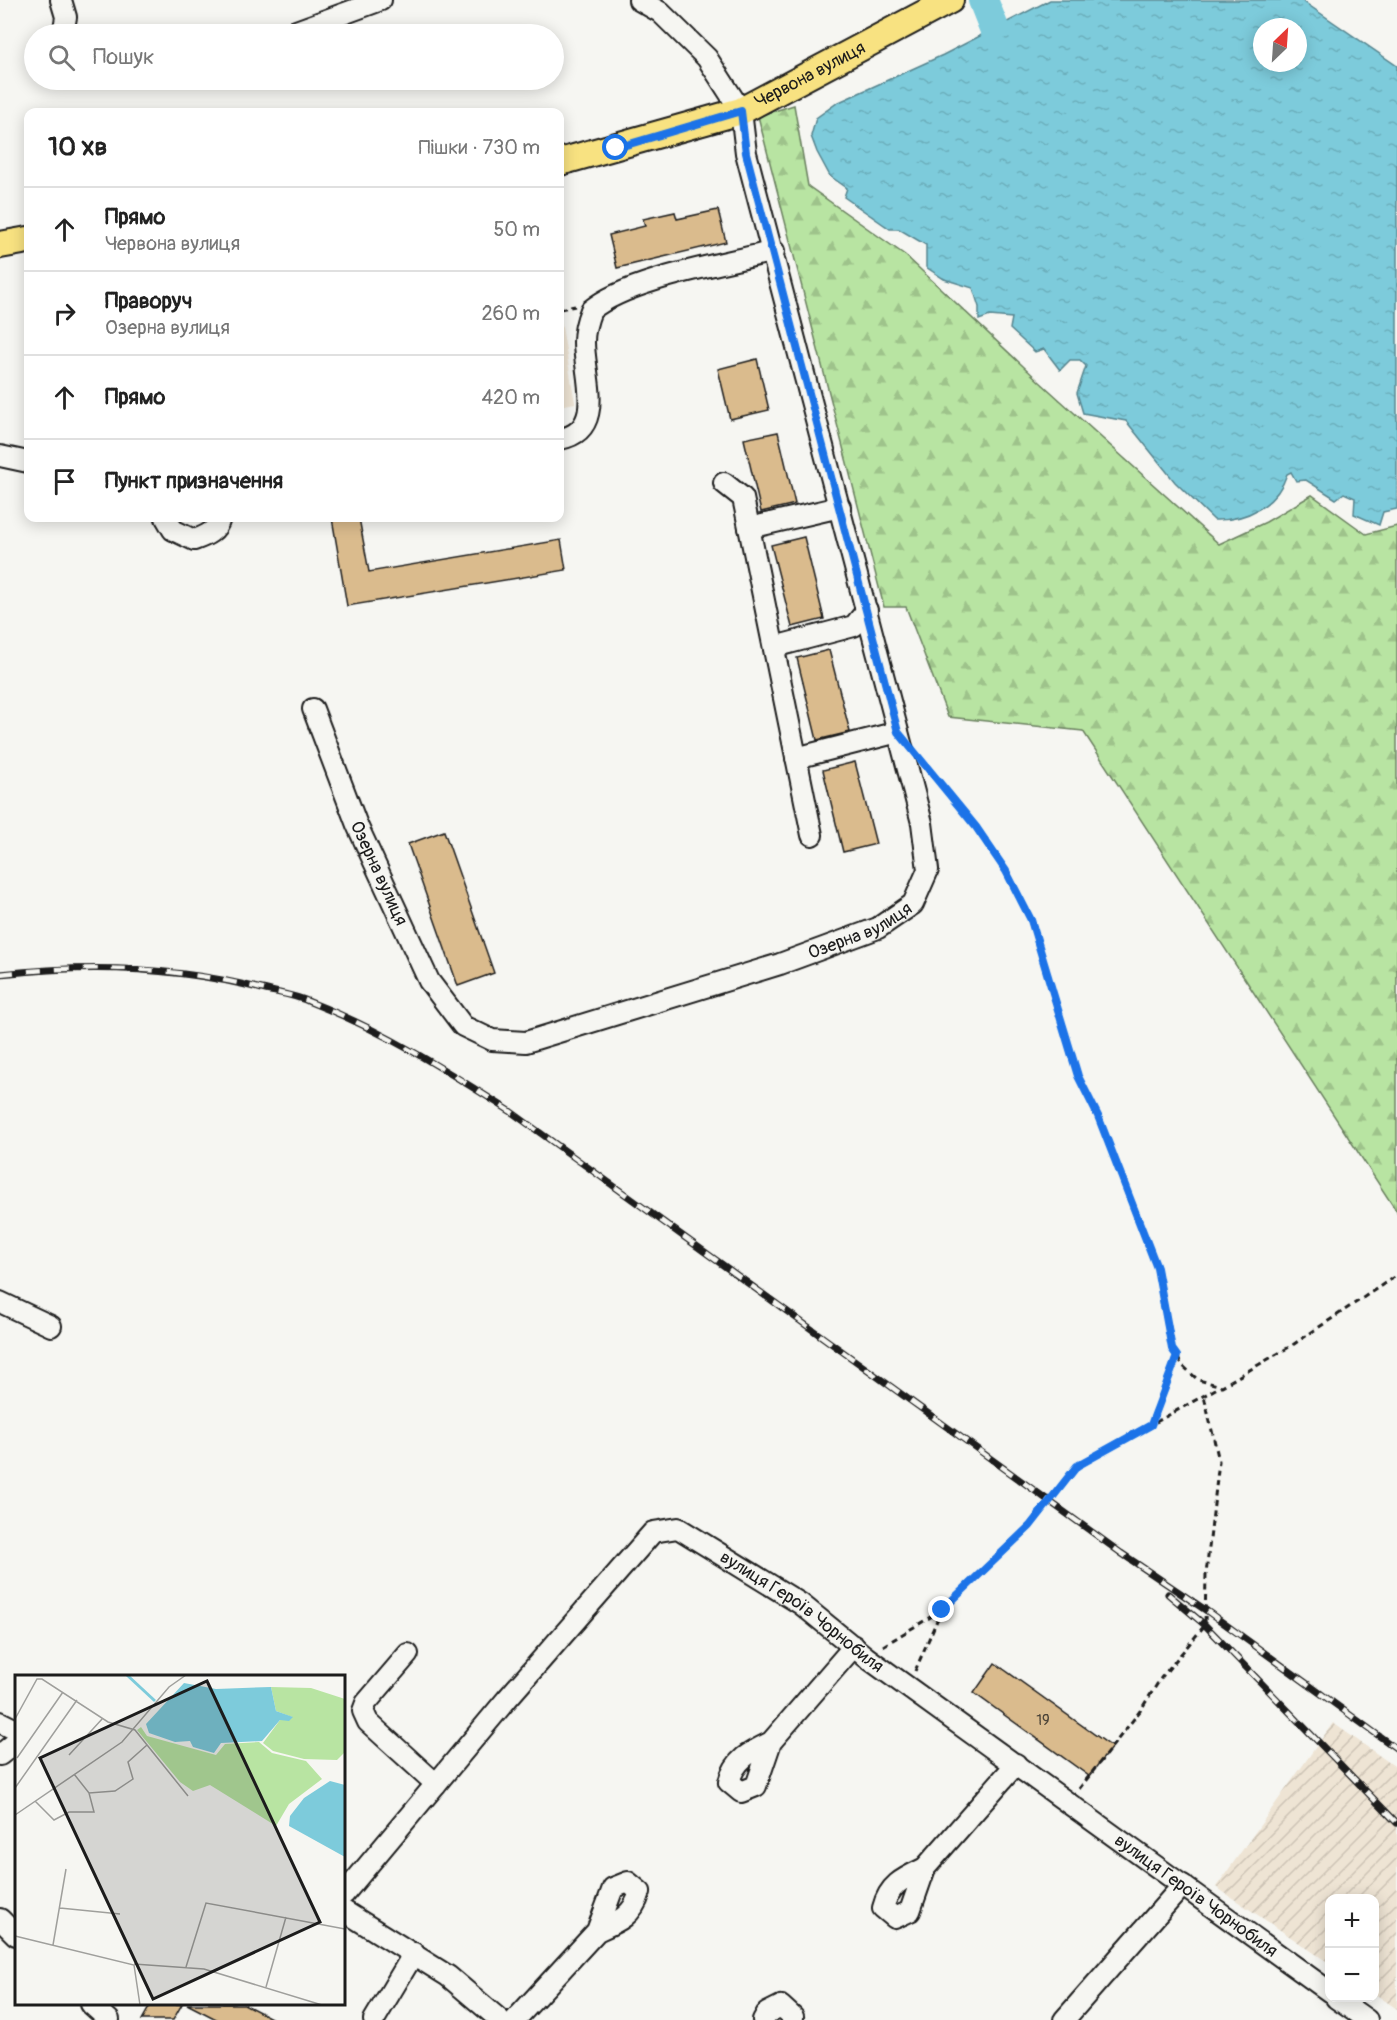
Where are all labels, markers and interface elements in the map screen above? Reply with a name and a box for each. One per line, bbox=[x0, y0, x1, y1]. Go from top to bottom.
north arrow bbox=[1253, 18, 1307, 72]
search box bbox=[24, 24, 564, 90]
street label: Червона вулиця bbox=[751, 36, 869, 114]
icon: search bbox=[45, 41, 78, 74]
text: Пошук bbox=[93, 43, 154, 71]
text: 10 хв bbox=[48, 131, 107, 163]
route start bbox=[602, 134, 628, 160]
text: Пішки · 730 m bbox=[418, 135, 540, 160]
text: Прямо bbox=[105, 203, 165, 231]
icon: ahead bbox=[48, 213, 81, 246]
text: 50 m bbox=[493, 217, 540, 242]
text: Червона вулиця bbox=[105, 231, 240, 256]
text: Праворуч bbox=[105, 287, 192, 315]
icon: right bbox=[48, 297, 81, 330]
text: 260 m bbox=[481, 301, 540, 326]
text: Озерна вулиця bbox=[105, 315, 230, 340]
icon: ahead bbox=[48, 381, 81, 414]
text: Прямо bbox=[105, 383, 165, 411]
text: 420 m bbox=[481, 385, 540, 410]
icon: arrive bbox=[48, 465, 81, 498]
text: Пункт призначення bbox=[105, 467, 283, 495]
street label: Озерна вулиця bbox=[345, 817, 413, 929]
street label: Озерна вулиця bbox=[805, 897, 917, 965]
street label: вулиця Героїв Чорнобиля bbox=[716, 1546, 888, 1678]
route end bbox=[928, 1596, 954, 1622]
inset map bbox=[15, 1675, 345, 2005]
house number: 19 bbox=[1036, 1711, 1050, 1730]
street label: вулиця Героїв Чорнобиля bbox=[1110, 1829, 1282, 1963]
map controls bbox=[1325, 1894, 1379, 2002]
button: + bbox=[1325, 1894, 1379, 1948]
button: − bbox=[1325, 1948, 1379, 2002]

